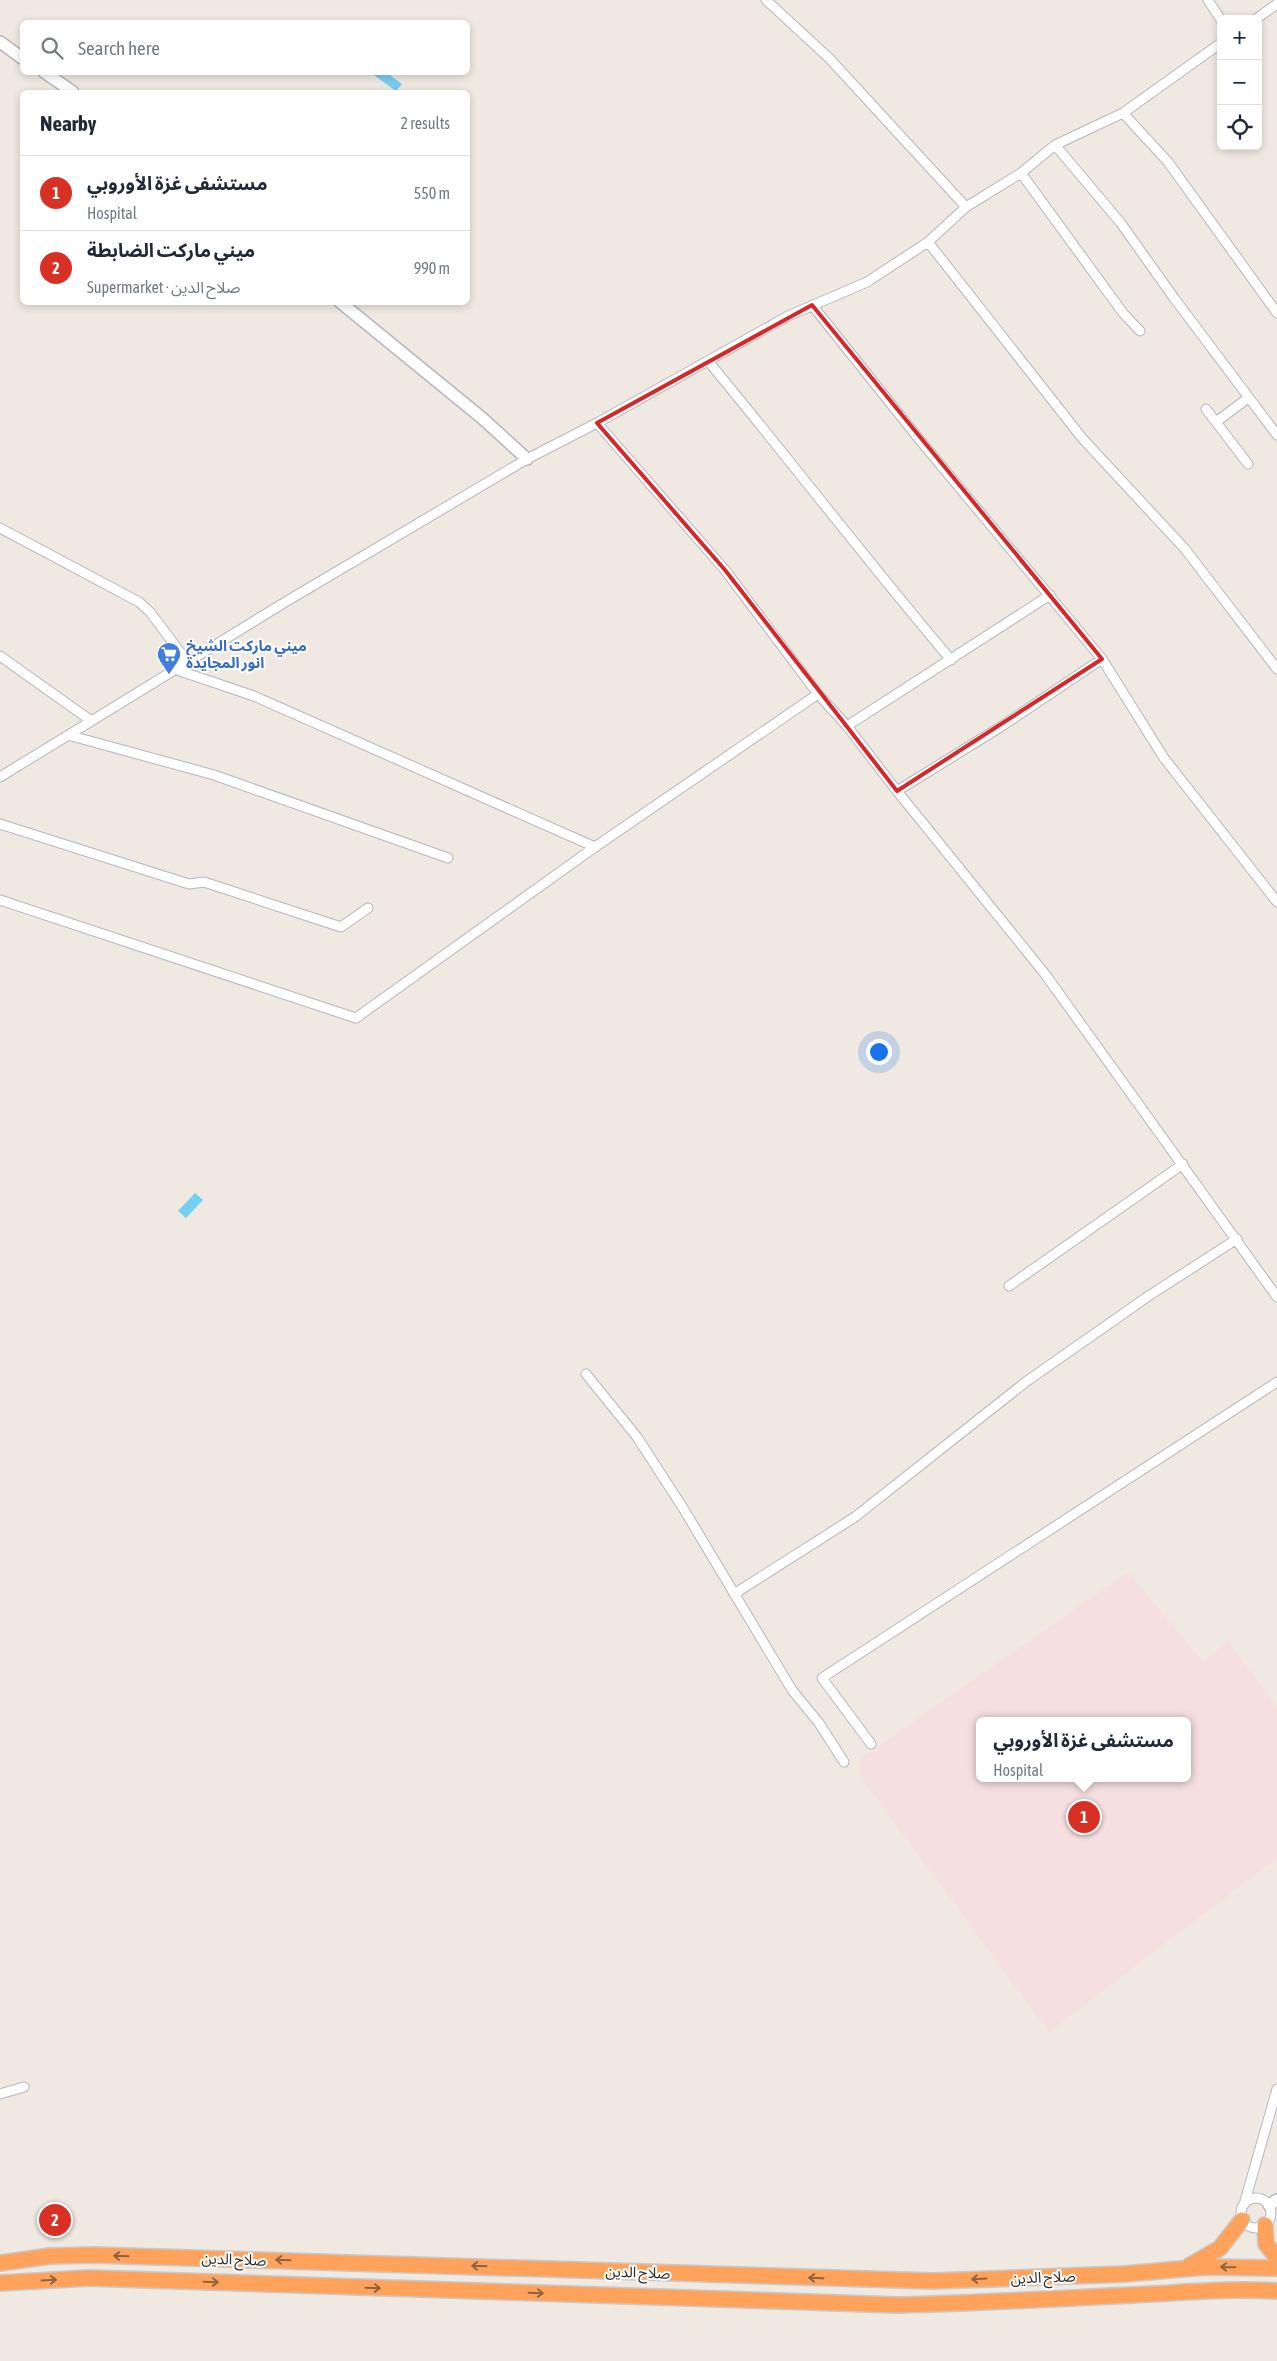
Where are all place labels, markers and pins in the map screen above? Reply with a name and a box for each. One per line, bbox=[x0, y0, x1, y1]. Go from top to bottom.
place label: ميني ماركت الشيخ انور المجايدة bbox=[186, 637, 307, 672]
supermarket icon: ميني ماركت الشيخ انور المجايدة bbox=[156, 641, 182, 675]
pin: 1 bbox=[1068, 1798, 1100, 1836]
pin: 2 bbox=[39, 2201, 71, 2239]

